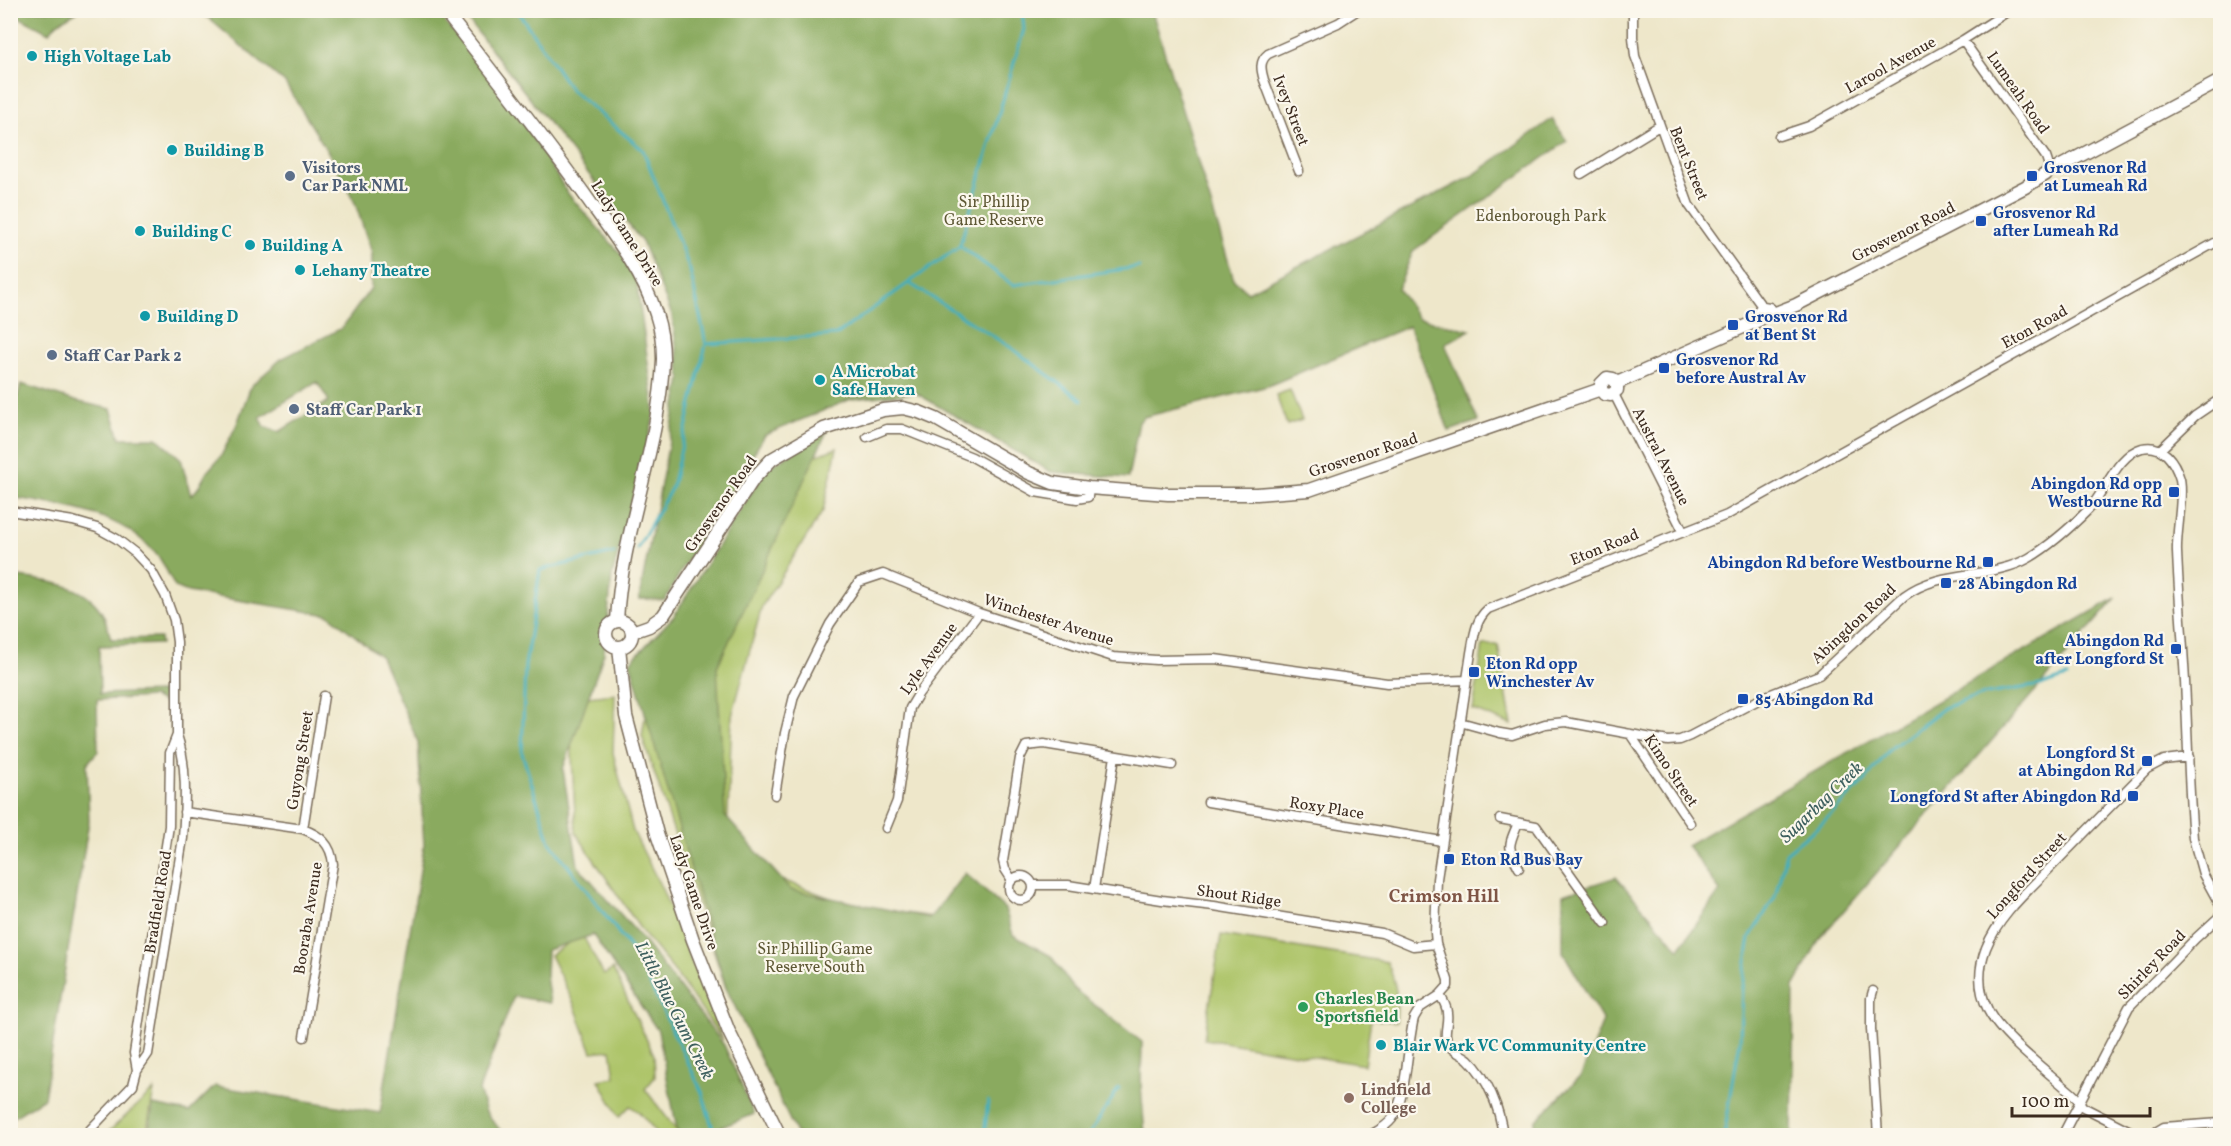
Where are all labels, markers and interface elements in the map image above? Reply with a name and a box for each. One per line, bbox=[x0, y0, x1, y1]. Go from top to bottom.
street label: Larool Avenue bbox=[1842, 32, 1940, 100]
place label: High Voltage Lab bbox=[44, 47, 171, 69]
street label: Lumeah Road bbox=[1981, 47, 2054, 139]
marker: High Voltage Lab bbox=[25, 49, 39, 63]
street label: Ivey Street bbox=[1266, 72, 1314, 150]
street label: Bent Street bbox=[1663, 124, 1713, 204]
place label: Building B bbox=[184, 141, 264, 163]
marker: Building B bbox=[165, 143, 179, 157]
place label: Visitors Car Park NML bbox=[302, 158, 408, 198]
place label: Grosvenor Rd at Lumeah Rd bbox=[2044, 158, 2148, 198]
marker: Visitors Car Park NML bbox=[283, 169, 297, 183]
marker: Grosvenor Rd at Lumeah Rd bbox=[2025, 169, 2039, 183]
street label: Lady Game Drive bbox=[585, 177, 668, 291]
park label: Sir Phillip Game Reserve bbox=[944, 192, 1044, 232]
street label: Grosvenor Road bbox=[1848, 197, 1959, 268]
place label: Grosvenor Rd after Lumeah Rd bbox=[1993, 203, 2119, 243]
park label: Edenborough Park bbox=[1476, 206, 1607, 228]
marker: Grosvenor Rd after Lumeah Rd bbox=[1974, 214, 1988, 228]
place label: Building C bbox=[152, 222, 232, 244]
marker: Building C bbox=[133, 224, 147, 238]
place label: Building A bbox=[262, 236, 343, 258]
marker: Building A bbox=[243, 238, 257, 252]
place label: Lehany Theatre bbox=[312, 261, 429, 283]
marker: Lehany Theatre bbox=[293, 263, 307, 277]
street label: Eton Road bbox=[1998, 301, 2072, 355]
place label: Building D bbox=[157, 307, 238, 329]
place label: Grosvenor Rd at Bent St bbox=[1745, 307, 1848, 347]
marker: Building D bbox=[138, 309, 152, 323]
marker: Grosvenor Rd at Bent St bbox=[1726, 318, 1740, 332]
place label: Staff Car Park 2 bbox=[64, 346, 182, 368]
marker: Staff Car Park 2 bbox=[45, 348, 59, 362]
place label: Grosvenor Rd before Austral Av bbox=[1676, 350, 1806, 390]
marker: Grosvenor Rd before Austral Av bbox=[1657, 361, 1671, 375]
place label: A Microbat Safe Haven bbox=[832, 362, 916, 402]
marker: A Microbat Safe Haven bbox=[813, 373, 827, 387]
place label: Staff Car Park 1 bbox=[306, 400, 422, 422]
marker: Staff Car Park 1 bbox=[287, 402, 301, 416]
street label: Austral Avenue bbox=[1626, 404, 1694, 510]
street label: Grosvenor Road bbox=[1306, 428, 1421, 484]
street label: Grosvenor Road bbox=[680, 451, 763, 557]
place label: Abingdon Rd opp Westbourne Rd bbox=[2031, 474, 2162, 514]
marker: Abingdon Rd opp Westbourne Rd bbox=[2167, 485, 2181, 499]
street label: Eton Road bbox=[1567, 524, 1642, 572]
place label: Abingdon Rd before Westbourne Rd bbox=[1707, 553, 1976, 575]
marker: Abingdon Rd before Westbourne Rd bbox=[1981, 555, 1995, 569]
place label: 28 Abingdon Rd bbox=[1958, 574, 2078, 596]
marker: 28 Abingdon Rd bbox=[1939, 576, 1953, 590]
street label: Abingdon Road bbox=[1807, 579, 1902, 670]
street label: Winchester Avenue bbox=[980, 589, 1116, 652]
street label: Lyle Avenue bbox=[896, 619, 963, 700]
place label: Abingdon Rd after Longford St bbox=[2035, 631, 2164, 671]
marker: Abingdon Rd after Longford St bbox=[2169, 642, 2183, 656]
place label: Eton Rd opp Winchester Av bbox=[1486, 654, 1594, 694]
marker: Eton Rd opp Winchester Av bbox=[1467, 665, 1481, 679]
place label: 85 Abingdon Rd bbox=[1755, 690, 1874, 712]
marker: 85 Abingdon Rd bbox=[1736, 692, 1750, 706]
street label: Guyong Street bbox=[282, 709, 320, 811]
street label: Kimo Street bbox=[1638, 730, 1703, 812]
place label: Longford St at Abingdon Rd bbox=[2018, 743, 2135, 783]
marker: Longford St at Abingdon Rd bbox=[2140, 754, 2154, 768]
water label: Sugarbag Creek bbox=[1775, 757, 1869, 849]
place label: Longford St after Abingdon Rd bbox=[1890, 787, 2121, 809]
marker: Longford St after Abingdon Rd bbox=[2126, 789, 2140, 803]
street label: Roxy Place bbox=[1288, 792, 1366, 826]
street label: Longford Street bbox=[1982, 828, 2073, 925]
street label: Lady Game Drive bbox=[663, 832, 723, 953]
street label: Bradfield Road bbox=[140, 849, 178, 956]
place label: Eton Rd Bus Bay bbox=[1461, 850, 1583, 872]
marker: Eton Rd Bus Bay bbox=[1442, 852, 1456, 866]
street label: Booraba Avenue bbox=[289, 860, 329, 976]
street label: Shout Ridge bbox=[1195, 880, 1282, 914]
district label: Crimson Hill bbox=[1389, 885, 1499, 910]
street label: Shirley Road bbox=[2113, 926, 2191, 1005]
water label: Little Blue Gum Creek bbox=[628, 937, 719, 1084]
park label: Sir Phillip Game Reserve South bbox=[757, 939, 873, 979]
place label: Charles Bean Sportsfield bbox=[1315, 989, 1415, 1029]
marker: Charles Bean Sportsfield bbox=[1296, 1000, 1310, 1014]
place label: Blair Wark VC Community Centre bbox=[1393, 1036, 1646, 1058]
marker: Blair Wark VC Community Centre bbox=[1374, 1038, 1388, 1052]
place label: Lindfield College bbox=[1361, 1080, 1431, 1120]
scale bar bbox=[2012, 1080, 2150, 1118]
text: 100 m bbox=[2021, 1090, 2070, 1115]
marker: Lindfield College bbox=[1342, 1091, 1356, 1105]

